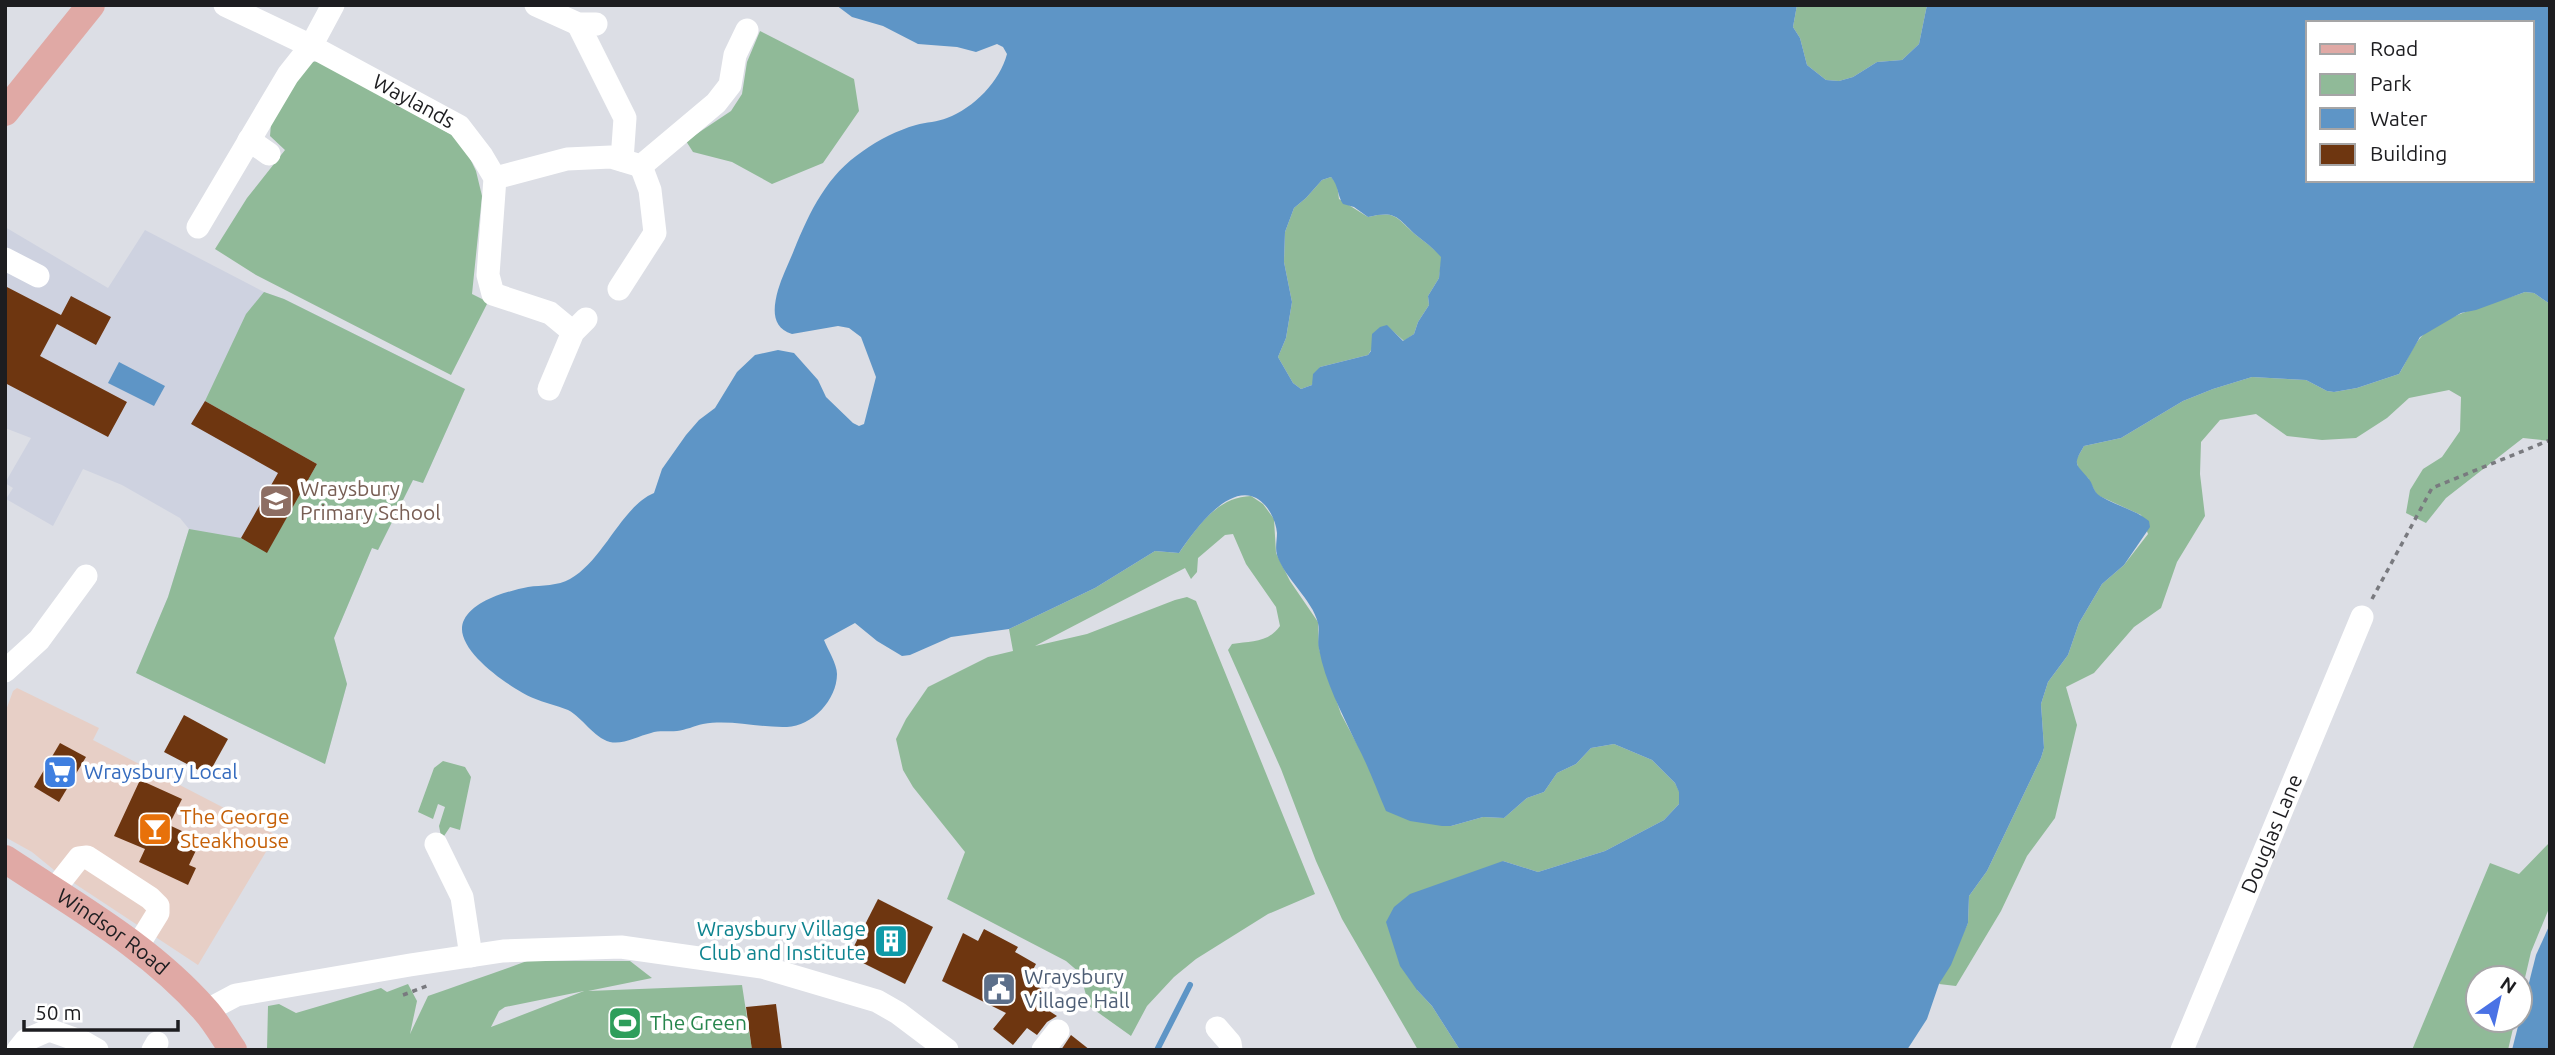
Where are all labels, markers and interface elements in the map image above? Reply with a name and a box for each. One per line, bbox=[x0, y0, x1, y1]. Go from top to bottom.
legend bbox=[2306, 21, 2534, 182]
text: Road bbox=[2370, 36, 2418, 60]
street label: Waylands bbox=[369, 69, 459, 133]
text: Park bbox=[2370, 71, 2412, 95]
text: Water bbox=[2370, 106, 2428, 130]
text: Building bbox=[2370, 141, 2447, 165]
place label: Wraysbury Primary School bbox=[300, 476, 441, 524]
school or university icon: Wraysbury Primary School bbox=[257, 482, 295, 520]
supermarket icon: Wraysbury Local bbox=[41, 753, 79, 791]
place label: Wraysbury Local bbox=[84, 759, 238, 783]
street label: Douglas Lane bbox=[2236, 770, 2306, 897]
place label: The George Steakhouse bbox=[180, 804, 289, 852]
bar icon: The George Steakhouse bbox=[136, 810, 174, 848]
street label: Windsor Road bbox=[53, 883, 174, 979]
place label: Wraysbury Village Club and Institute bbox=[697, 916, 866, 964]
building icon: Wraysbury Village Club and Institute bbox=[872, 922, 910, 960]
place label: Wraysbury Village Hall bbox=[1024, 964, 1130, 1012]
north arrow bbox=[2464, 964, 2534, 1034]
public building icon: Wraysbury Village Hall bbox=[980, 970, 1018, 1008]
text: N bbox=[2496, 972, 2521, 998]
scale bar bbox=[24, 988, 178, 1032]
text: 50 m bbox=[35, 1000, 82, 1024]
sports icon: The Green bbox=[606, 1004, 644, 1042]
place label: The Green bbox=[650, 1010, 747, 1034]

